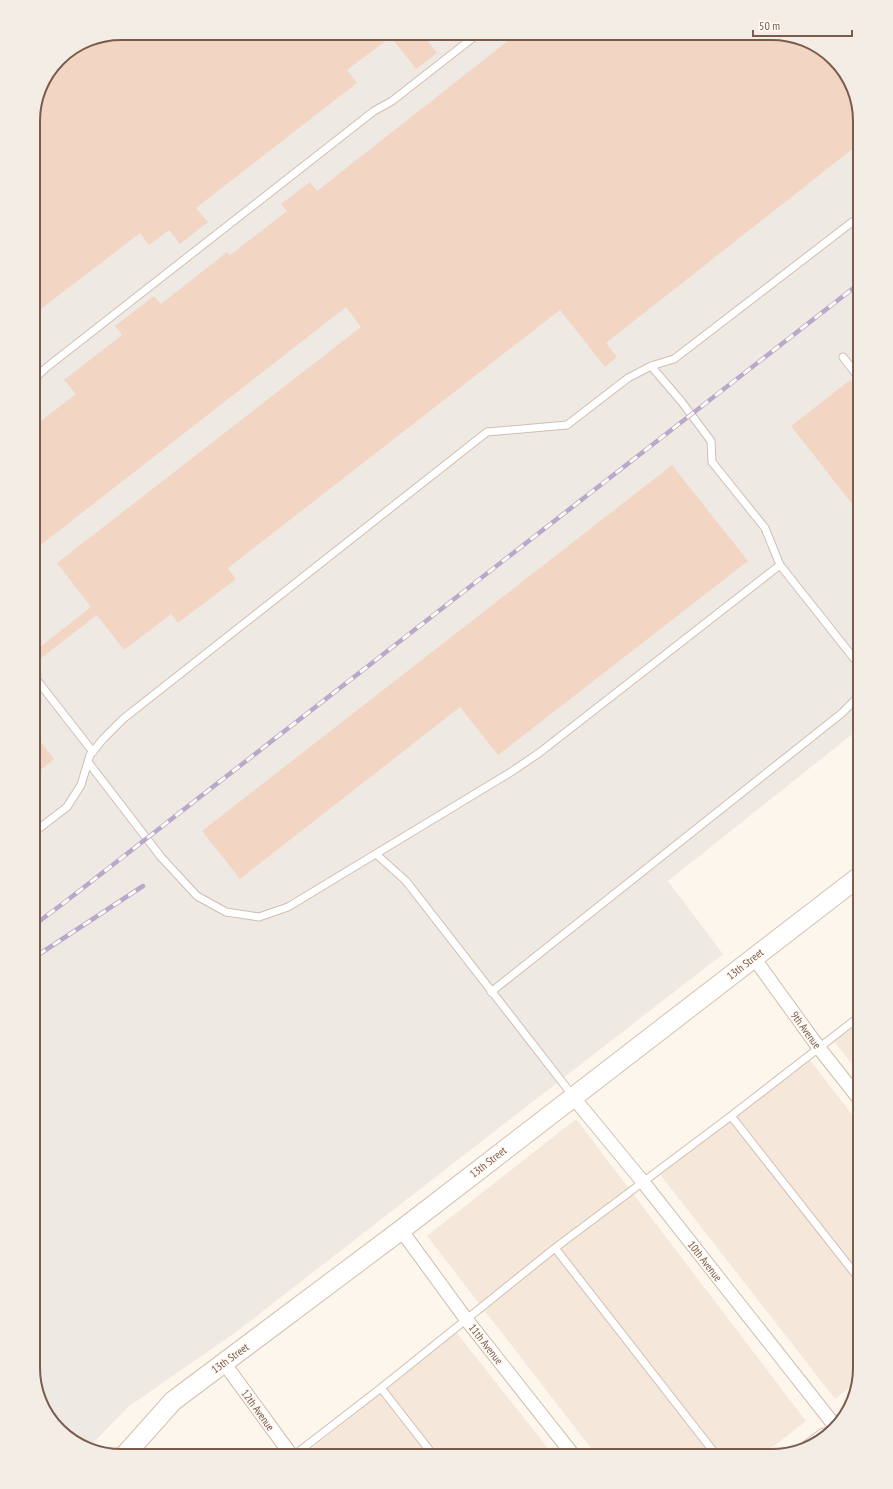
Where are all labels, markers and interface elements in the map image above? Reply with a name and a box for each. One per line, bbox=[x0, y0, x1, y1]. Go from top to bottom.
scale bar bbox=[753, 12, 852, 38]
text: 50 m bbox=[759, 18, 780, 33]
street label: 13th Street bbox=[724, 945, 766, 983]
street label: 9th Avenue bbox=[788, 1009, 824, 1052]
street label: 13th Street bbox=[467, 1143, 509, 1181]
street label: 10th Avenue bbox=[685, 1238, 725, 1284]
street label: 11th Avenue bbox=[466, 1321, 506, 1367]
street label: 13th Street bbox=[209, 1340, 251, 1376]
street label: 12th Avenue bbox=[238, 1387, 278, 1434]

